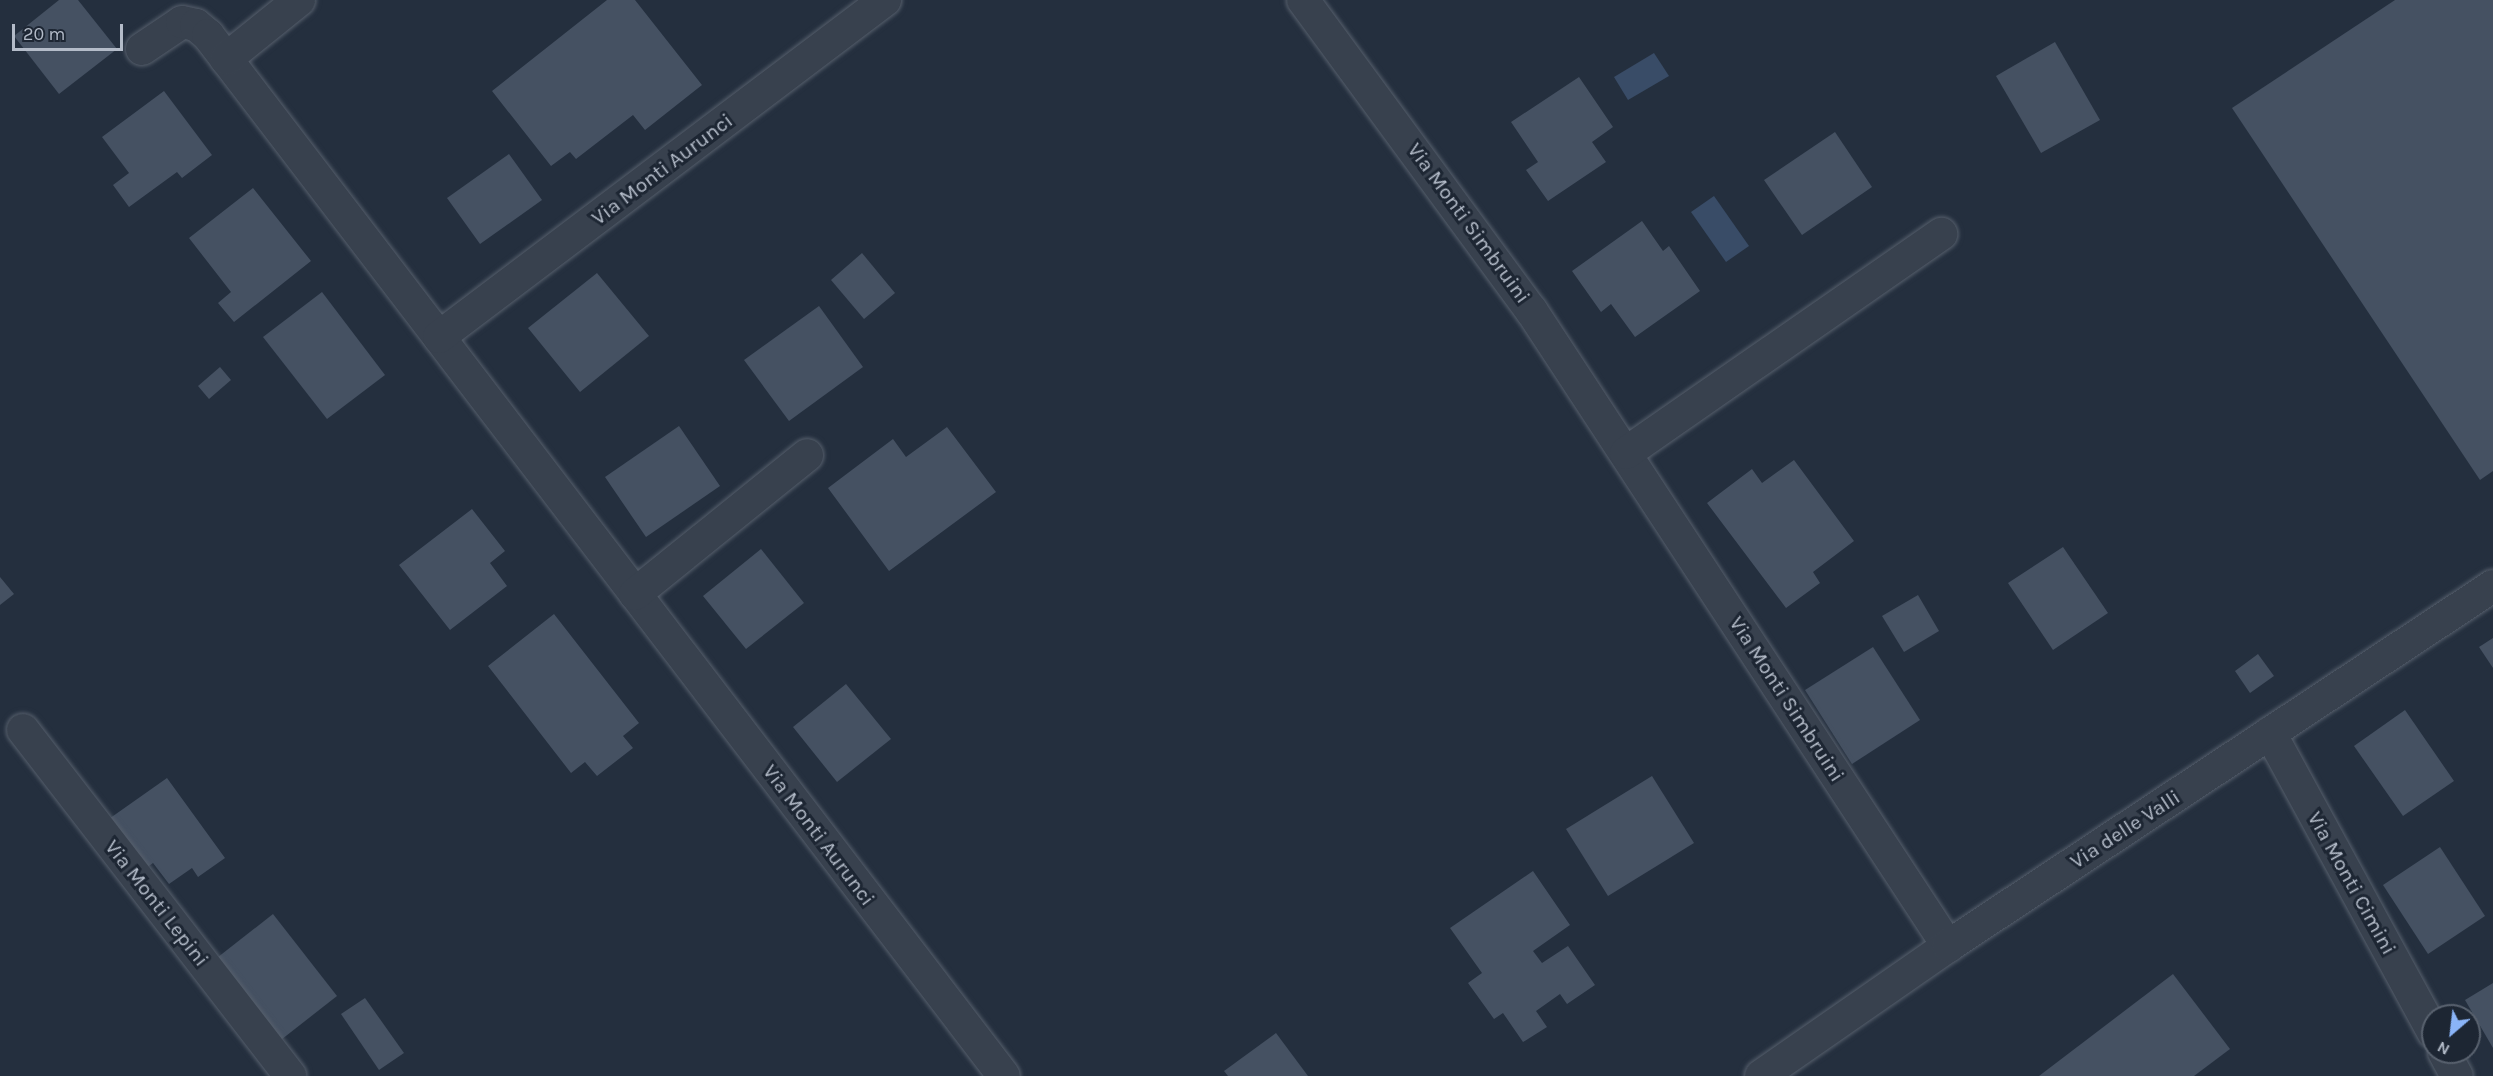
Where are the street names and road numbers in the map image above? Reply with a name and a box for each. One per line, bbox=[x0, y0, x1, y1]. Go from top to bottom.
street label: Via Monti Aurunci bbox=[586, 108, 738, 230]
street label: Via Monti Simbruini bbox=[1402, 138, 1536, 308]
street label: Via Monti Simbruini bbox=[1724, 612, 1850, 786]
street label: Via Monti Aurunci bbox=[758, 759, 880, 911]
street label: Via delle Valli bbox=[2065, 784, 2185, 874]
street label: Via Monti Cimini bbox=[2302, 807, 2402, 959]
street label: Via Monti Lepini bbox=[100, 835, 214, 971]

